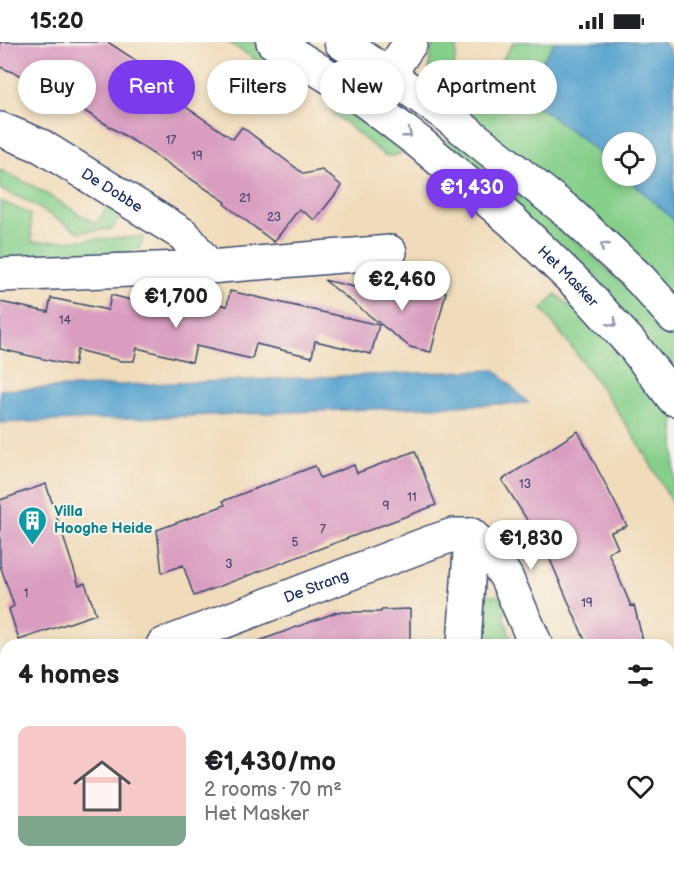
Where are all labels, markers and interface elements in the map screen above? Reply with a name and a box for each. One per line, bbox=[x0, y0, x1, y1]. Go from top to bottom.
text: 15:20 bbox=[30, 8, 84, 35]
chip: Buy bbox=[18, 60, 96, 114]
chip: Rent bbox=[108, 60, 195, 114]
chip: Filters bbox=[207, 60, 308, 114]
chip: New bbox=[320, 60, 404, 114]
chip: Apartment bbox=[416, 60, 557, 114]
one-way arrow bbox=[402, 127, 413, 138]
map controls bbox=[602, 132, 656, 186]
button: locate bbox=[602, 132, 656, 186]
house number: 17 bbox=[166, 133, 176, 148]
house number: 19 bbox=[191, 149, 203, 164]
street label: De Dobbe bbox=[78, 164, 146, 217]
pin: €1,430 bbox=[423, 169, 521, 220]
text: €1,430 bbox=[440, 176, 504, 200]
house number: 21 bbox=[239, 191, 251, 206]
house number: 23 bbox=[267, 210, 281, 225]
street label: Het Masker bbox=[533, 242, 603, 312]
one-way arrow bbox=[600, 242, 611, 253]
pin: €2,460 bbox=[353, 261, 451, 312]
text: €2,460 bbox=[368, 268, 436, 292]
pin: €1,700 bbox=[127, 278, 225, 329]
text: €1,700 bbox=[144, 285, 208, 309]
house number: 14 bbox=[59, 313, 72, 328]
one-way arrow bbox=[606, 317, 617, 327]
house number: 13 bbox=[519, 477, 531, 492]
house number: 11 bbox=[407, 490, 417, 505]
house number: 9 bbox=[383, 499, 390, 514]
place label: Villa Hooghe Heide bbox=[54, 502, 153, 538]
building icon: Villa Hooghe Heide bbox=[17, 504, 49, 546]
pin: €1,830 bbox=[482, 520, 580, 571]
house number: 7 bbox=[320, 522, 326, 537]
text: €1,830 bbox=[499, 527, 563, 551]
house number: 5 bbox=[292, 535, 299, 550]
house number: 3 bbox=[225, 557, 233, 572]
street label: De Strang bbox=[281, 566, 351, 608]
house number: 1 bbox=[24, 586, 28, 601]
house number: 19 bbox=[581, 596, 593, 611]
icon: filters bbox=[624, 659, 657, 692]
text: 4 homes bbox=[18, 660, 119, 691]
text: €1,430/mo bbox=[204, 747, 336, 778]
icon: home bbox=[66, 750, 138, 822]
icon: heart bbox=[624, 770, 657, 803]
text: 2 rooms · 70 m² bbox=[204, 778, 342, 802]
text: Het Masker bbox=[204, 802, 309, 826]

